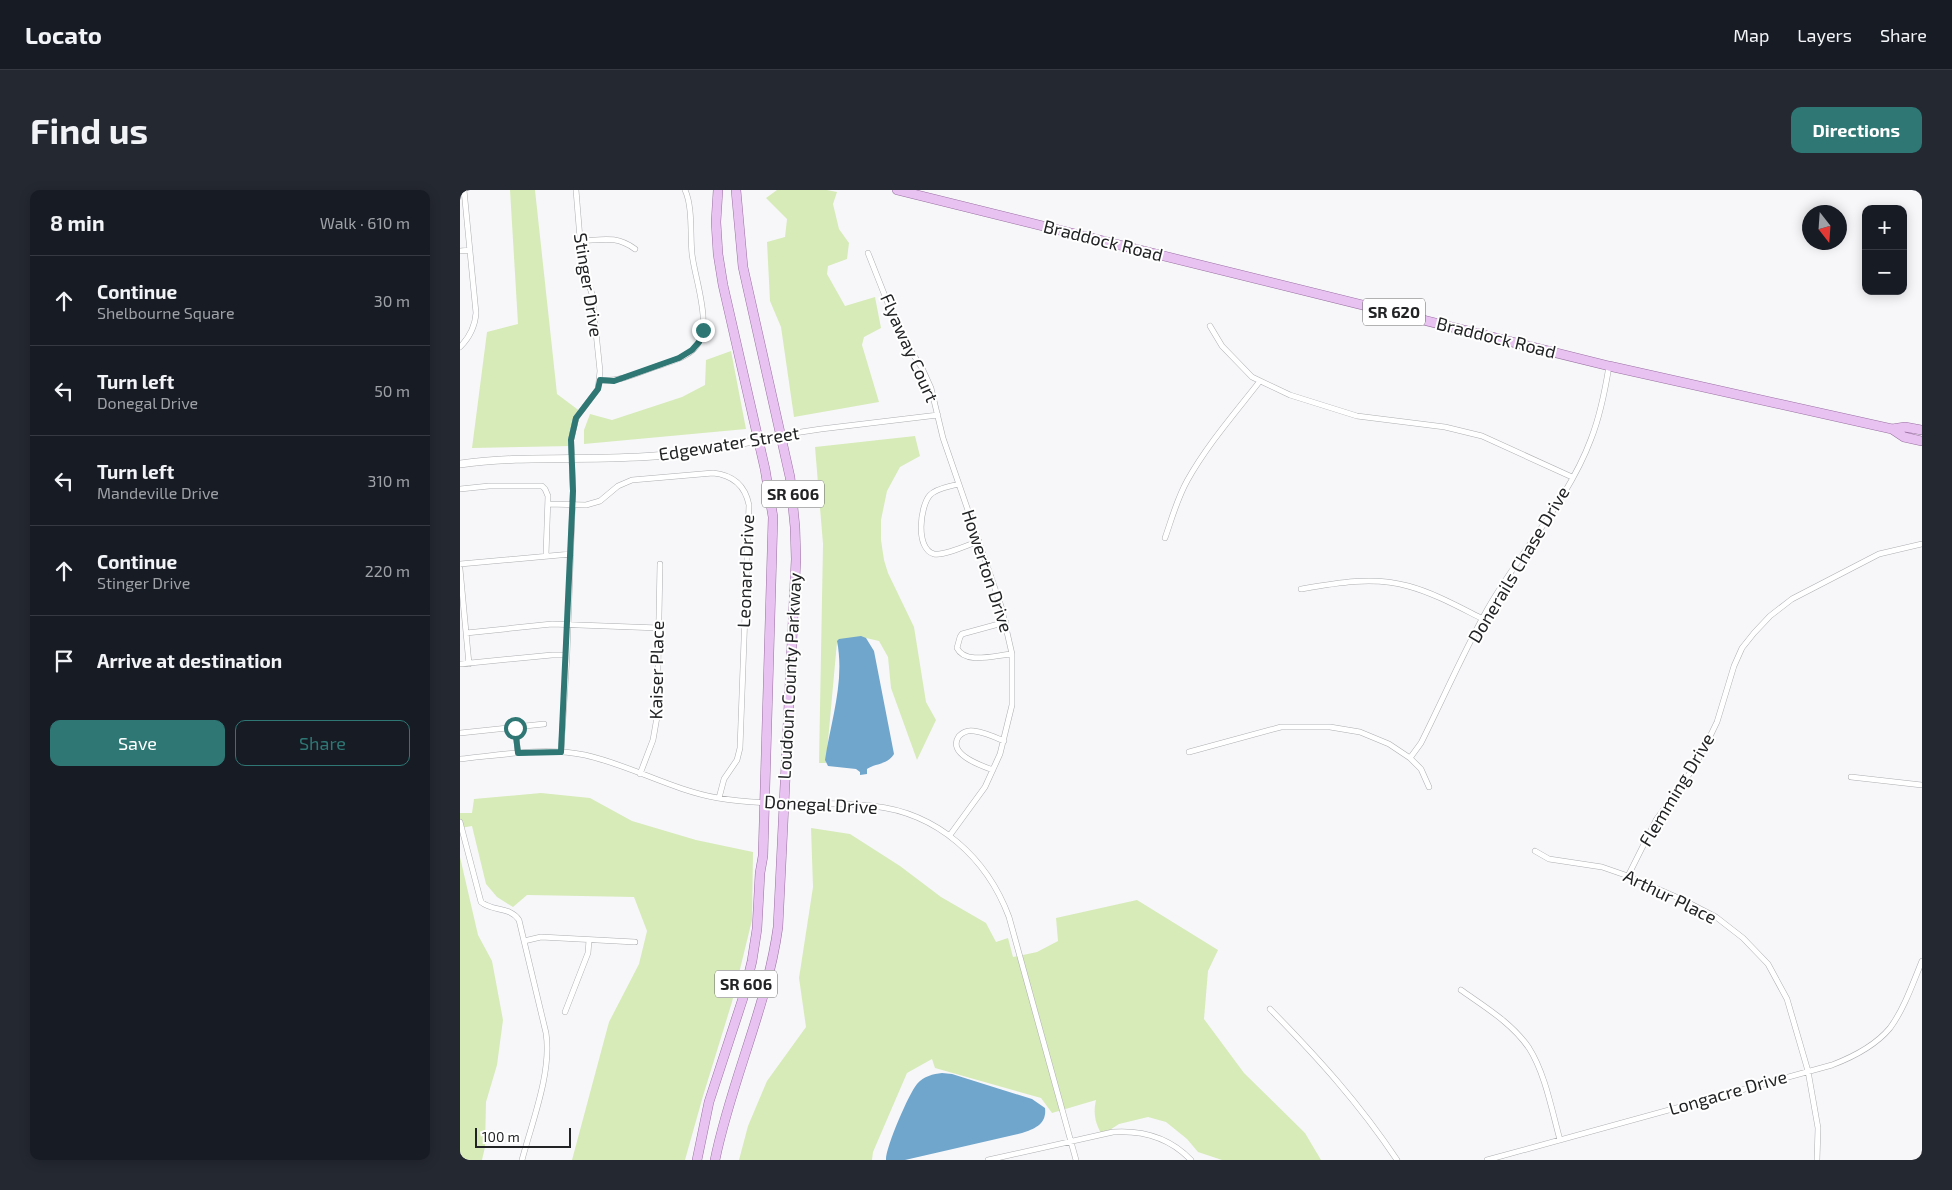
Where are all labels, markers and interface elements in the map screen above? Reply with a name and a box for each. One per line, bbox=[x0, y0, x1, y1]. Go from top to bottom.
text: Locato bbox=[25, 20, 102, 49]
text: Map bbox=[1733, 24, 1769, 46]
text: Layers bbox=[1797, 24, 1852, 46]
text: Share bbox=[1880, 24, 1927, 46]
button: Directions bbox=[1791, 107, 1922, 153]
text: Find us bbox=[30, 109, 148, 151]
north arrow bbox=[1802, 205, 1847, 250]
map controls bbox=[1862, 205, 1907, 295]
button: + bbox=[1862, 205, 1907, 250]
text: 8 min bbox=[50, 210, 105, 235]
text: Walk · 610 m bbox=[320, 213, 410, 232]
street label: Braddock Road bbox=[1041, 215, 1165, 266]
street label: Stinger Drive bbox=[570, 231, 608, 338]
button: − bbox=[1862, 250, 1907, 295]
text: Continue bbox=[97, 280, 177, 303]
icon: ahead bbox=[50, 287, 78, 315]
street label: Flyaway Court bbox=[876, 290, 944, 405]
text: 30 m bbox=[374, 291, 410, 310]
road number: SR 620 bbox=[1363, 298, 1425, 326]
text: Shelbourne Square bbox=[97, 303, 235, 322]
street label: Braddock Road bbox=[1434, 312, 1558, 363]
route end bbox=[692, 319, 715, 342]
text: Turn left bbox=[97, 370, 174, 393]
icon: left bbox=[50, 377, 78, 405]
text: 50 m bbox=[374, 381, 410, 400]
text: Donegal Drive bbox=[97, 393, 198, 412]
street label: Edgewater Street bbox=[657, 421, 801, 465]
text: Turn left bbox=[97, 460, 174, 483]
icon: left bbox=[50, 467, 78, 495]
text: 310 m bbox=[368, 471, 410, 490]
road number: SR 606 bbox=[762, 480, 824, 508]
street label: Donerails Chase Drive bbox=[1463, 482, 1574, 647]
text: Mandeville Drive bbox=[97, 483, 219, 502]
street label: Howerton Drive bbox=[958, 506, 1018, 635]
street label: Leonard Drive bbox=[732, 514, 758, 628]
text: Continue bbox=[97, 550, 177, 573]
icon: ahead bbox=[50, 557, 78, 585]
text: 220 m bbox=[365, 561, 410, 580]
street label: Loudoun County Parkway bbox=[773, 571, 805, 780]
text: Stinger Drive bbox=[97, 573, 190, 592]
street label: Kaiser Place bbox=[644, 620, 668, 720]
icon: arrive bbox=[50, 647, 78, 675]
text: Arrive at destination bbox=[97, 649, 282, 672]
route start bbox=[504, 717, 527, 740]
button: Save bbox=[50, 720, 225, 766]
button: Share bbox=[235, 720, 410, 766]
street label: Flemming Drive bbox=[1634, 729, 1719, 850]
street label: Donegal Drive bbox=[764, 790, 878, 818]
street label: Arthur Place bbox=[1620, 864, 1721, 928]
road number: SR 606 bbox=[715, 971, 777, 998]
street label: Longacre Drive bbox=[1666, 1065, 1789, 1119]
scale bar bbox=[475, 1125, 571, 1148]
text: 100 m bbox=[482, 1128, 520, 1145]

